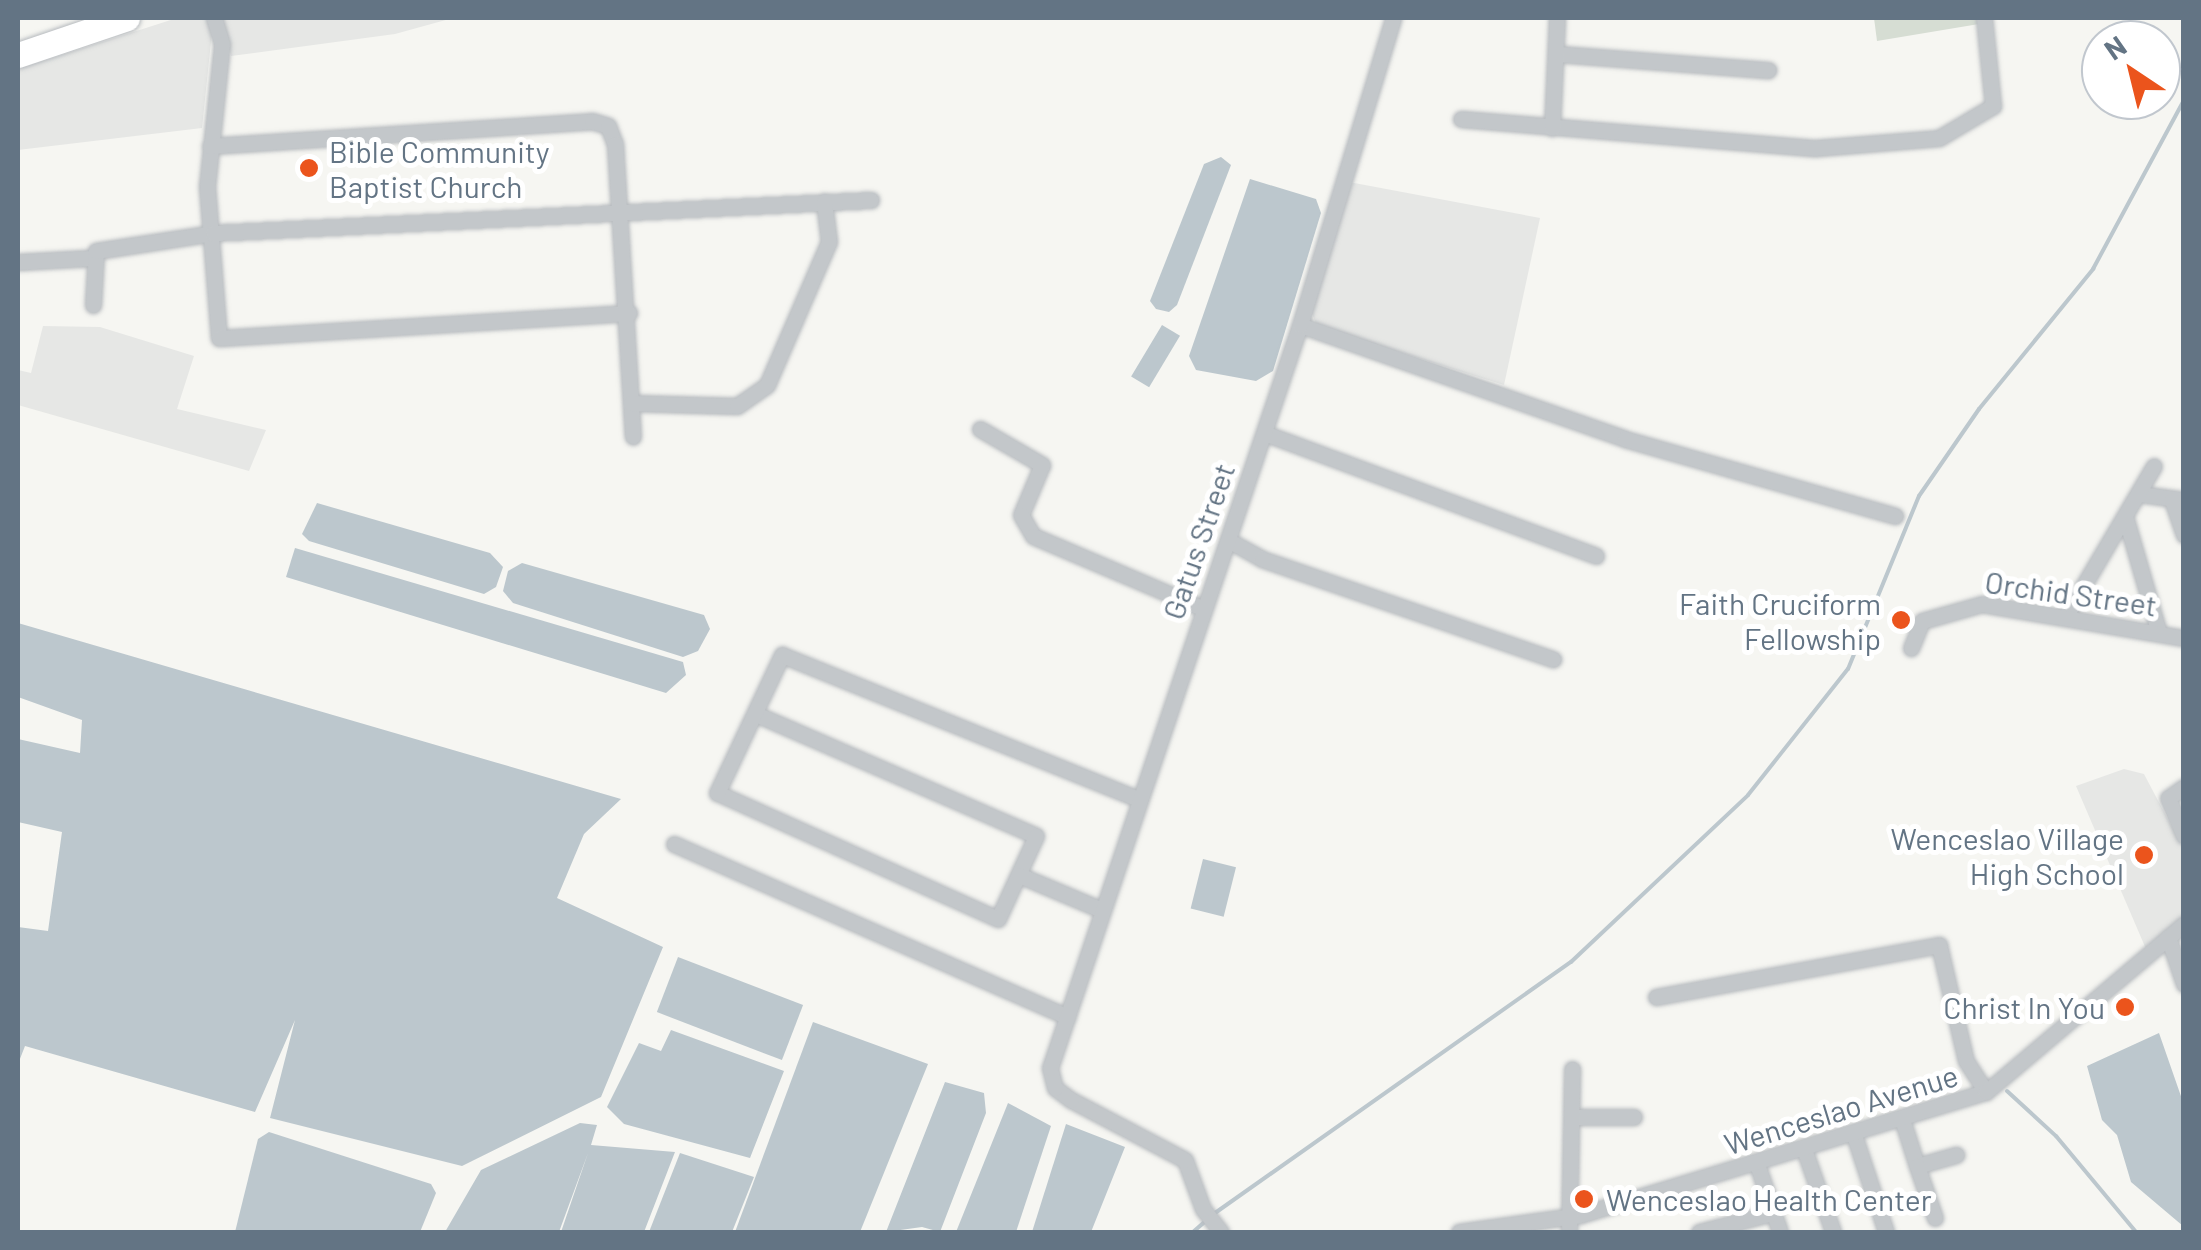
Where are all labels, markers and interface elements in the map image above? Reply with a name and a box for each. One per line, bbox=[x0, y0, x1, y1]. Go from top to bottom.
north arrow bbox=[2081, 20, 2181, 120]
text: N bbox=[2098, 28, 2132, 66]
place label: Bible Community Baptist Church bbox=[329, 133, 550, 204]
marker: Bible Community Baptist Church bbox=[298, 157, 320, 179]
street label: Gatus Street bbox=[1154, 458, 1242, 624]
street label: Orchid Street bbox=[1983, 563, 2159, 623]
place label: Faith Cruciform Fellowship bbox=[1679, 585, 1881, 656]
marker: Faith Cruciform Fellowship bbox=[1890, 609, 1912, 631]
place label: Wenceslao Village High School bbox=[1890, 820, 2124, 890]
marker: Wenceslao Village High School bbox=[2133, 844, 2155, 866]
place label: Christ In You bbox=[1943, 989, 2105, 1025]
marker: Christ In You bbox=[2114, 996, 2136, 1018]
street label: Wenceslao Avenue bbox=[1720, 1056, 1962, 1162]
place label: Wenceslao Health Center bbox=[1606, 1181, 1932, 1217]
marker: Wenceslao Health Center bbox=[1571, 1186, 1597, 1212]

